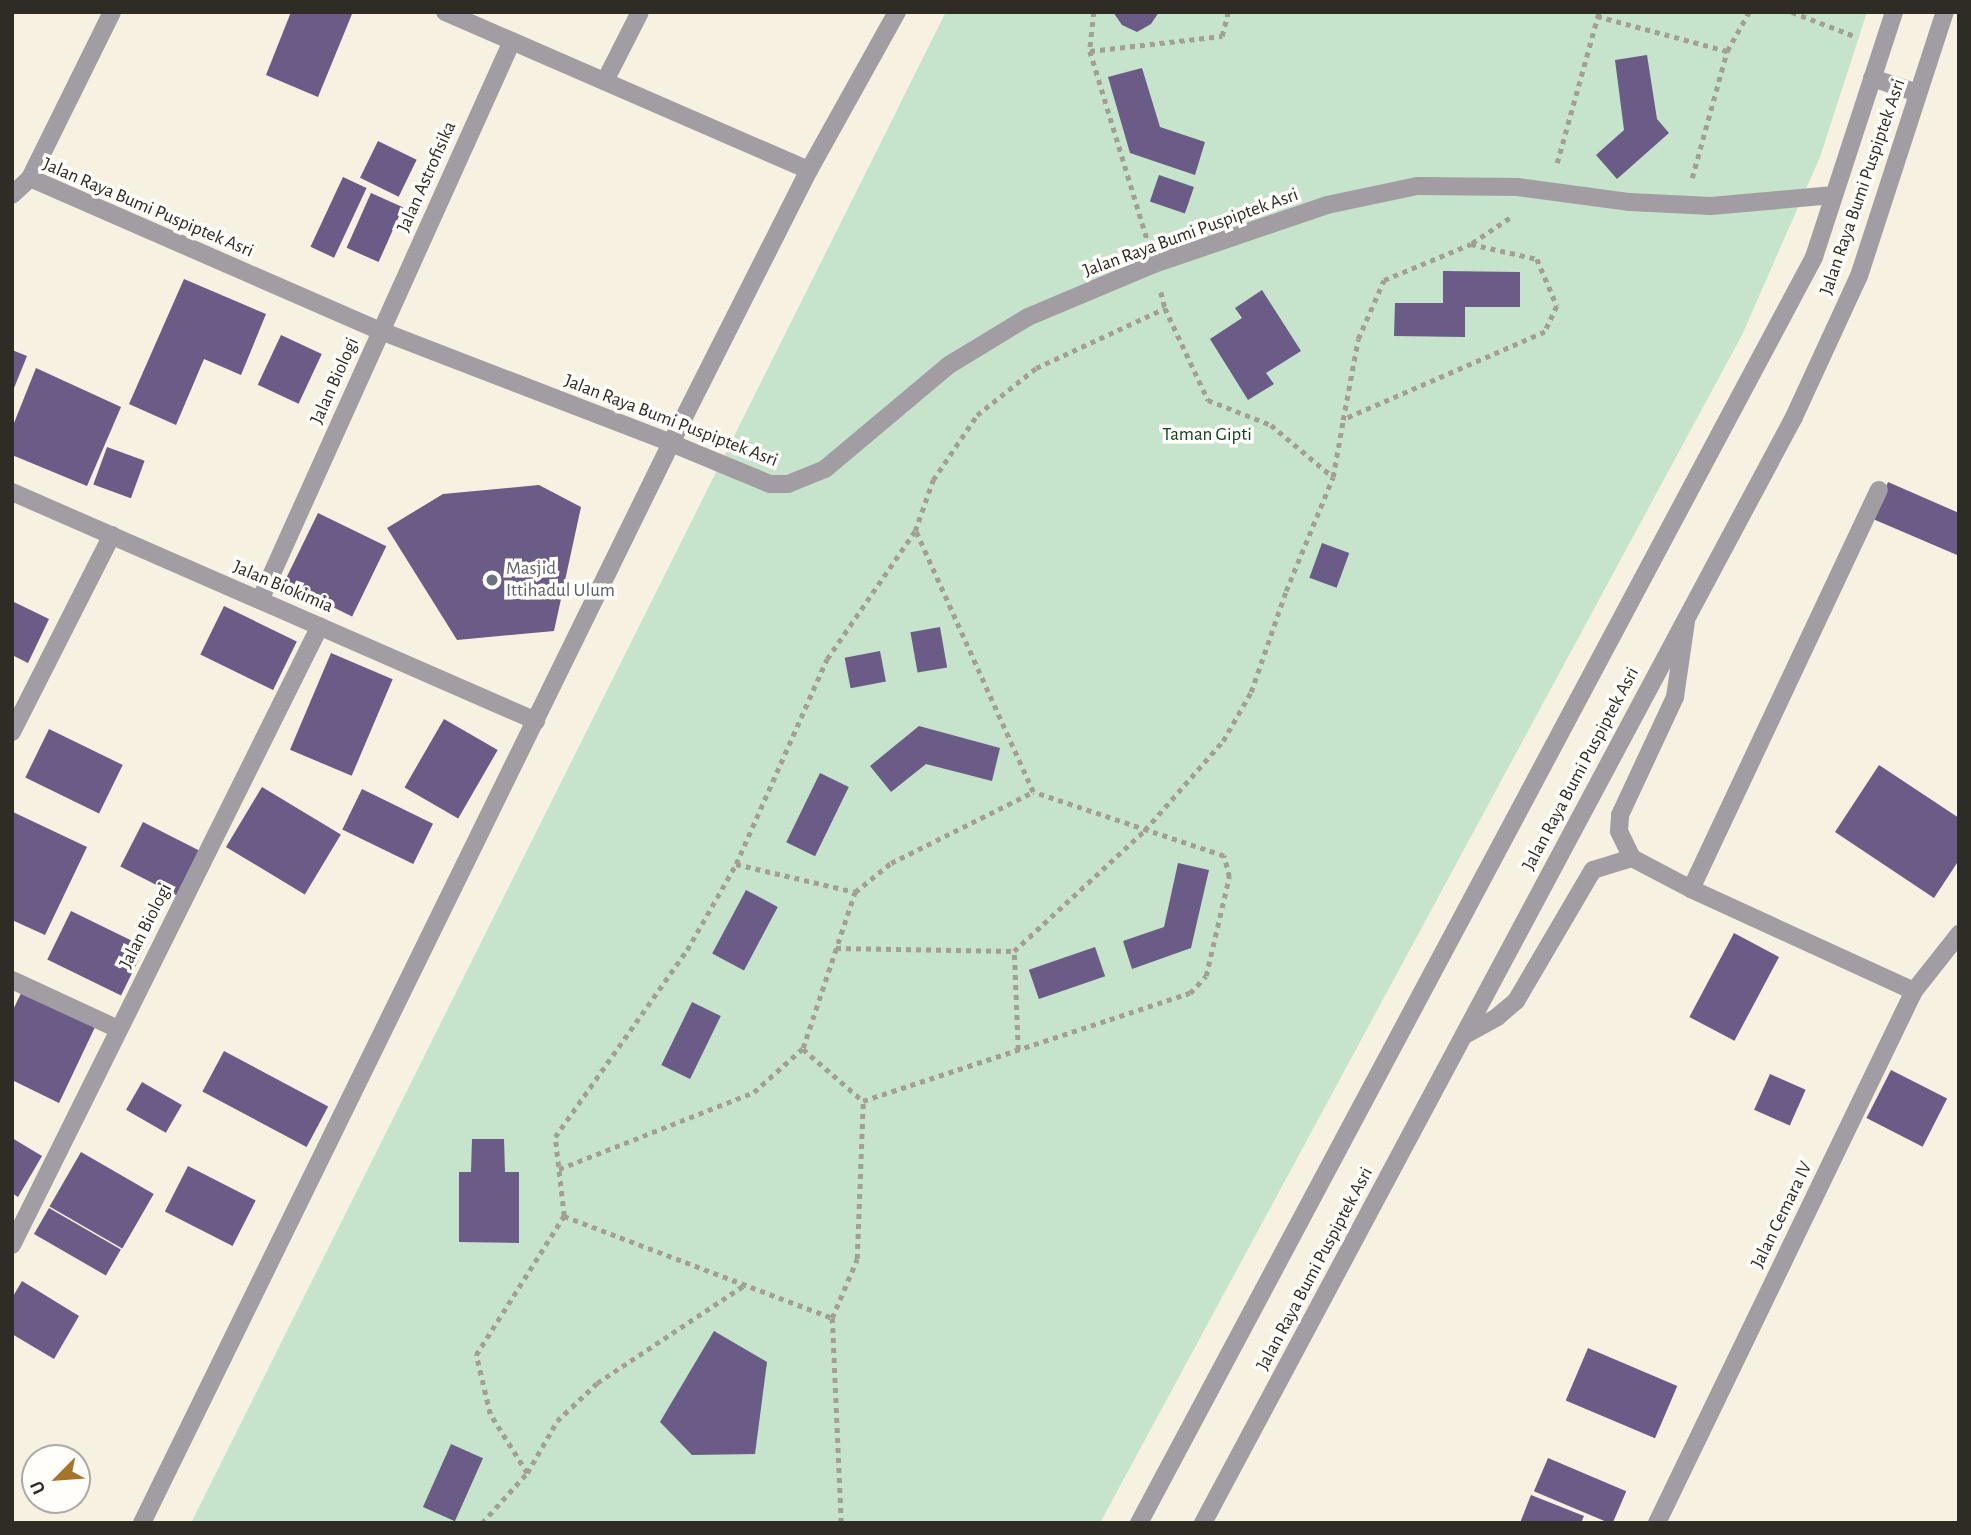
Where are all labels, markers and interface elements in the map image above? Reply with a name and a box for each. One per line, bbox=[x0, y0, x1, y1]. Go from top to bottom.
street label: Jalan Raya Bumi Puspiptek Asri bbox=[1815, 76, 1911, 298]
street label: Jalan Astrofisika bbox=[392, 118, 462, 236]
street label: Jalan Raya Bumi Puspiptek Asri bbox=[39, 153, 257, 263]
street label: Jalan Raya Bumi Puspiptek Asri bbox=[1080, 183, 1302, 283]
street label: Jalan Biologi bbox=[306, 334, 364, 428]
street label: Jalan Raya Bumi Puspiptek Asri bbox=[561, 370, 781, 472]
park label: Taman Gipti bbox=[1162, 424, 1252, 446]
street label: Jalan Biokimia bbox=[230, 556, 336, 618]
place label: Masjid Ittihadul Ulum bbox=[506, 558, 615, 602]
marker: Masjid Ittihadul Ulum bbox=[484, 572, 500, 588]
street label: Jalan Raya Bumi Puspiptek Asri bbox=[1518, 663, 1644, 875]
street label: Jalan Biologi bbox=[115, 880, 177, 972]
street label: Jalan Cemara IV bbox=[1746, 1158, 1818, 1272]
street label: Jalan Raya Bumi Puspiptek Asri bbox=[1252, 1163, 1378, 1375]
north arrow bbox=[21, 1444, 91, 1514]
text: U bbox=[27, 1478, 49, 1497]

